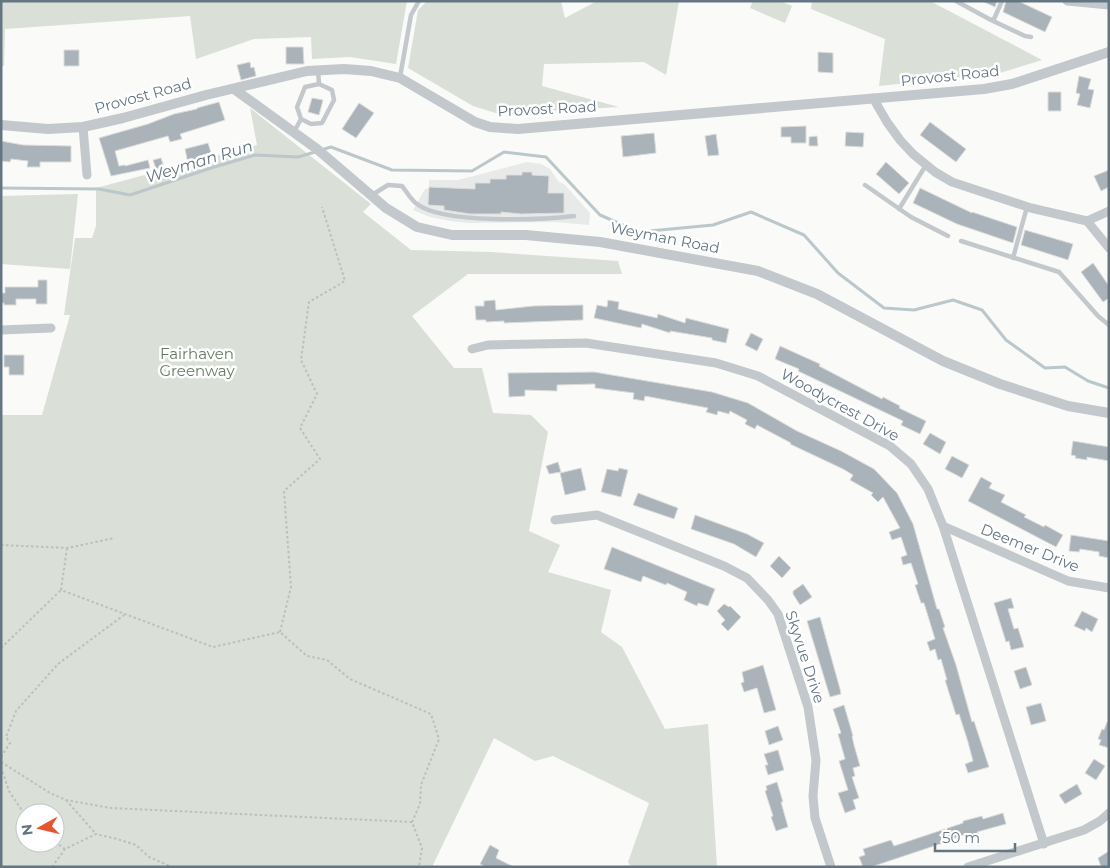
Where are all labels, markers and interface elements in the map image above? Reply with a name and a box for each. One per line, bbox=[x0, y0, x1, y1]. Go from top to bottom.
street label: Provost Road bbox=[900, 61, 1000, 90]
street label: Provost Road bbox=[92, 73, 193, 118]
street label: Provost Road bbox=[497, 96, 597, 121]
water label: Weyman Run bbox=[143, 136, 255, 187]
street label: Weyman Road bbox=[609, 218, 721, 257]
park label: Fairhaven Greenway bbox=[159, 344, 235, 380]
street label: Woodycrest Drive bbox=[778, 364, 903, 445]
street label: Deemer Drive bbox=[978, 519, 1082, 576]
street label: Skyvue Drive bbox=[782, 608, 829, 706]
north arrow bbox=[15, 803, 65, 853]
scale bar bbox=[935, 820, 1015, 852]
text: N bbox=[17, 823, 37, 837]
text: 50 m bbox=[942, 828, 980, 847]

